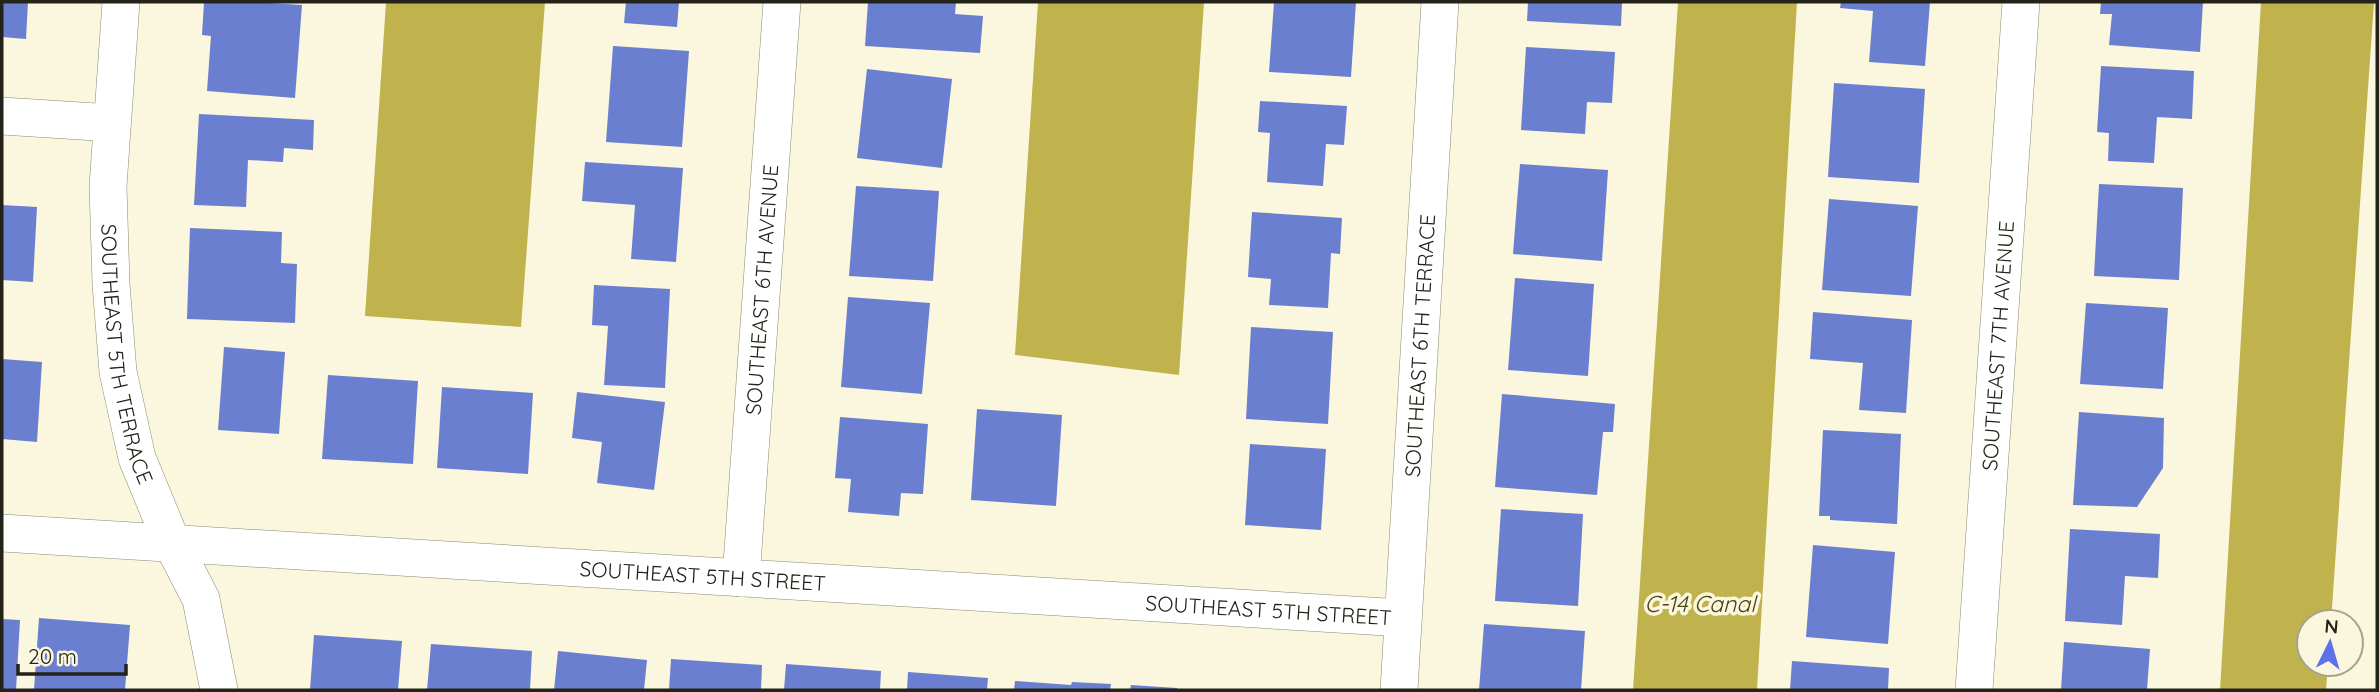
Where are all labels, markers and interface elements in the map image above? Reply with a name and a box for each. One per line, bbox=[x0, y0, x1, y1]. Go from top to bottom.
street label: SOUTHEAST 6TH AVENUE bbox=[740, 164, 783, 416]
street label: SOUTHEAST 6TH TERRACE bbox=[1399, 213, 1440, 478]
street label: SOUTHEAST 7TH AVENUE bbox=[1976, 220, 2019, 472]
street label: SOUTHEAST 5TH TERRACE bbox=[96, 223, 159, 488]
street label: SOUTHEAST 5TH STREET bbox=[579, 555, 827, 596]
street label: SOUTHEAST 5TH STREET bbox=[1145, 589, 1393, 630]
water label: C-14 Canal bbox=[1645, 589, 1758, 618]
north arrow bbox=[2295, 608, 2365, 678]
text: N bbox=[2323, 614, 2339, 639]
scale bar bbox=[18, 632, 126, 676]
text: 20 m bbox=[28, 643, 77, 669]

